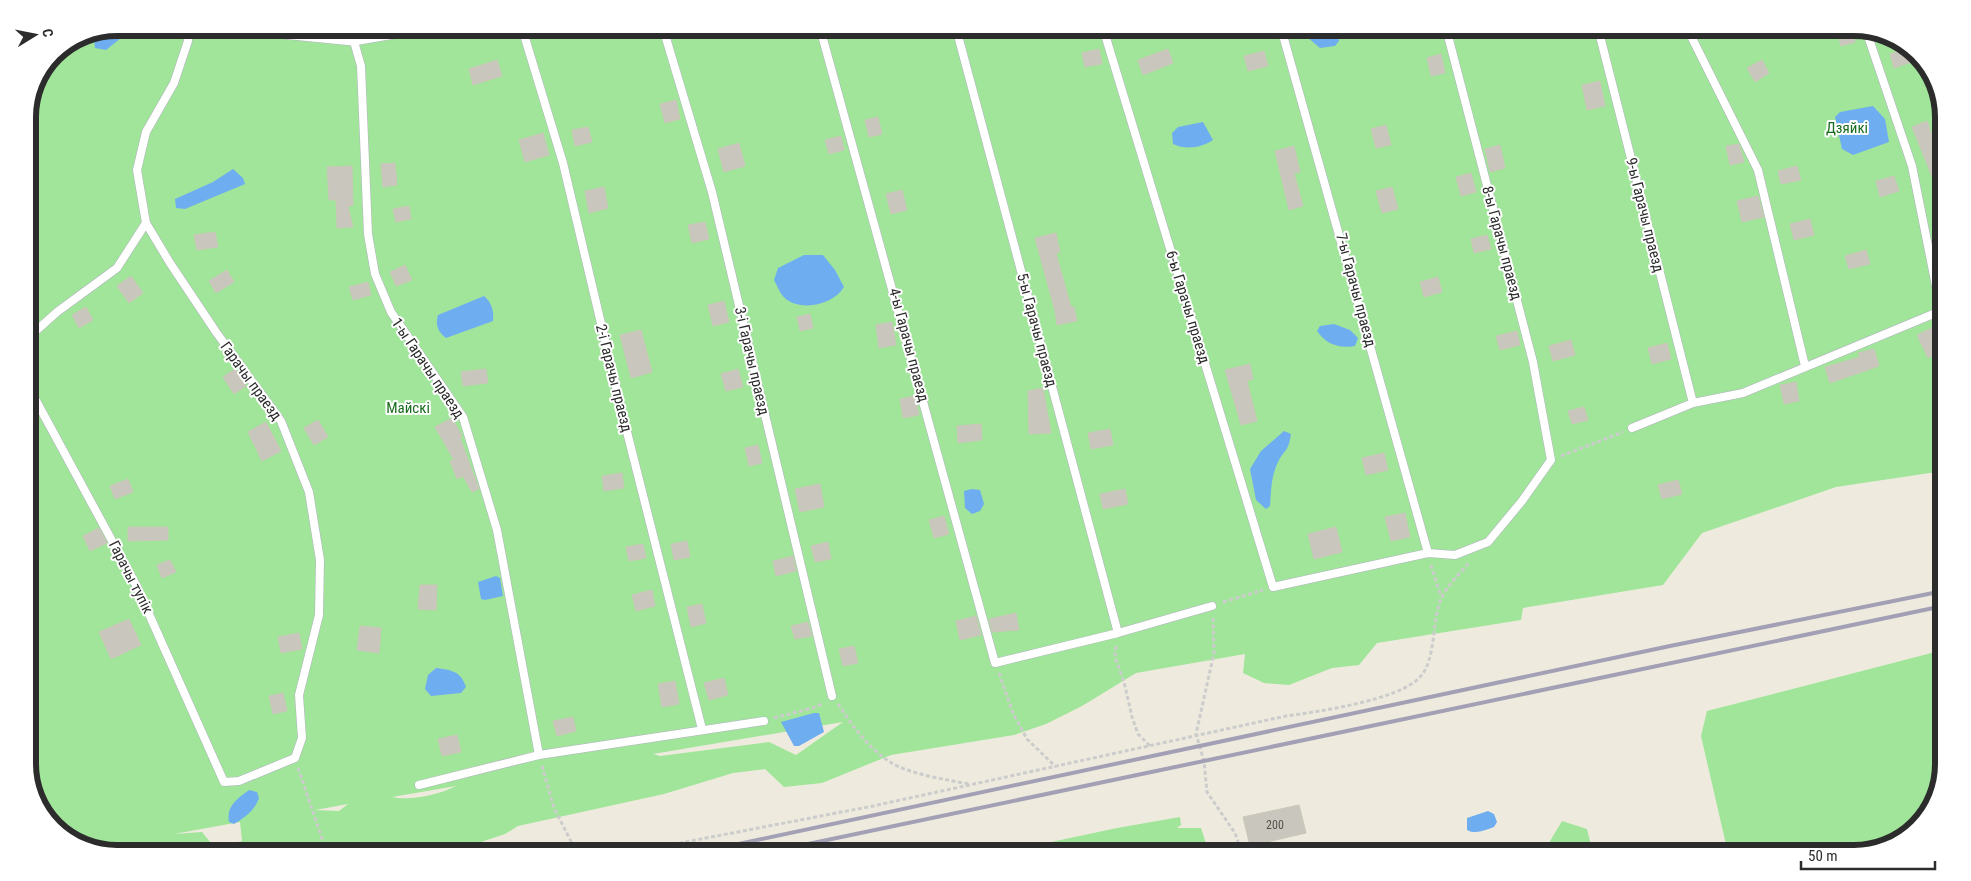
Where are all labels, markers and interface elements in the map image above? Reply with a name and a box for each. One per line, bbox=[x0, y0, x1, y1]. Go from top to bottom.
north arrow bbox=[10, 10, 60, 60]
text: С bbox=[39, 27, 56, 38]
park label: Дзяйкі bbox=[1826, 119, 1868, 137]
street label: 9-ы Гарачы праезд bbox=[1622, 156, 1668, 274]
street label: 8-ы Гарачы праезд bbox=[1478, 184, 1526, 302]
street label: 7-ы Гарачы праезд bbox=[1332, 231, 1380, 349]
street label: 6-ы Гарачы праезд bbox=[1162, 248, 1214, 366]
street label: 5-ы Гарачы праезд bbox=[1013, 271, 1061, 389]
street label: 4-ы Гарачы праезд bbox=[885, 286, 933, 404]
street label: 3-і Гарачы праезд bbox=[731, 305, 773, 417]
street label: 1-ы Гарачы праезд bbox=[388, 314, 468, 422]
street label: 2-і Гарачы праезд bbox=[592, 322, 636, 434]
street label: Гарачы праезд bbox=[217, 338, 285, 424]
park label: Майскі bbox=[386, 399, 430, 417]
street label: Гарачы тупік bbox=[105, 538, 157, 616]
house number: 200 bbox=[1266, 818, 1284, 832]
scale bar bbox=[1801, 838, 1935, 870]
text: 50 m bbox=[1808, 847, 1838, 865]

